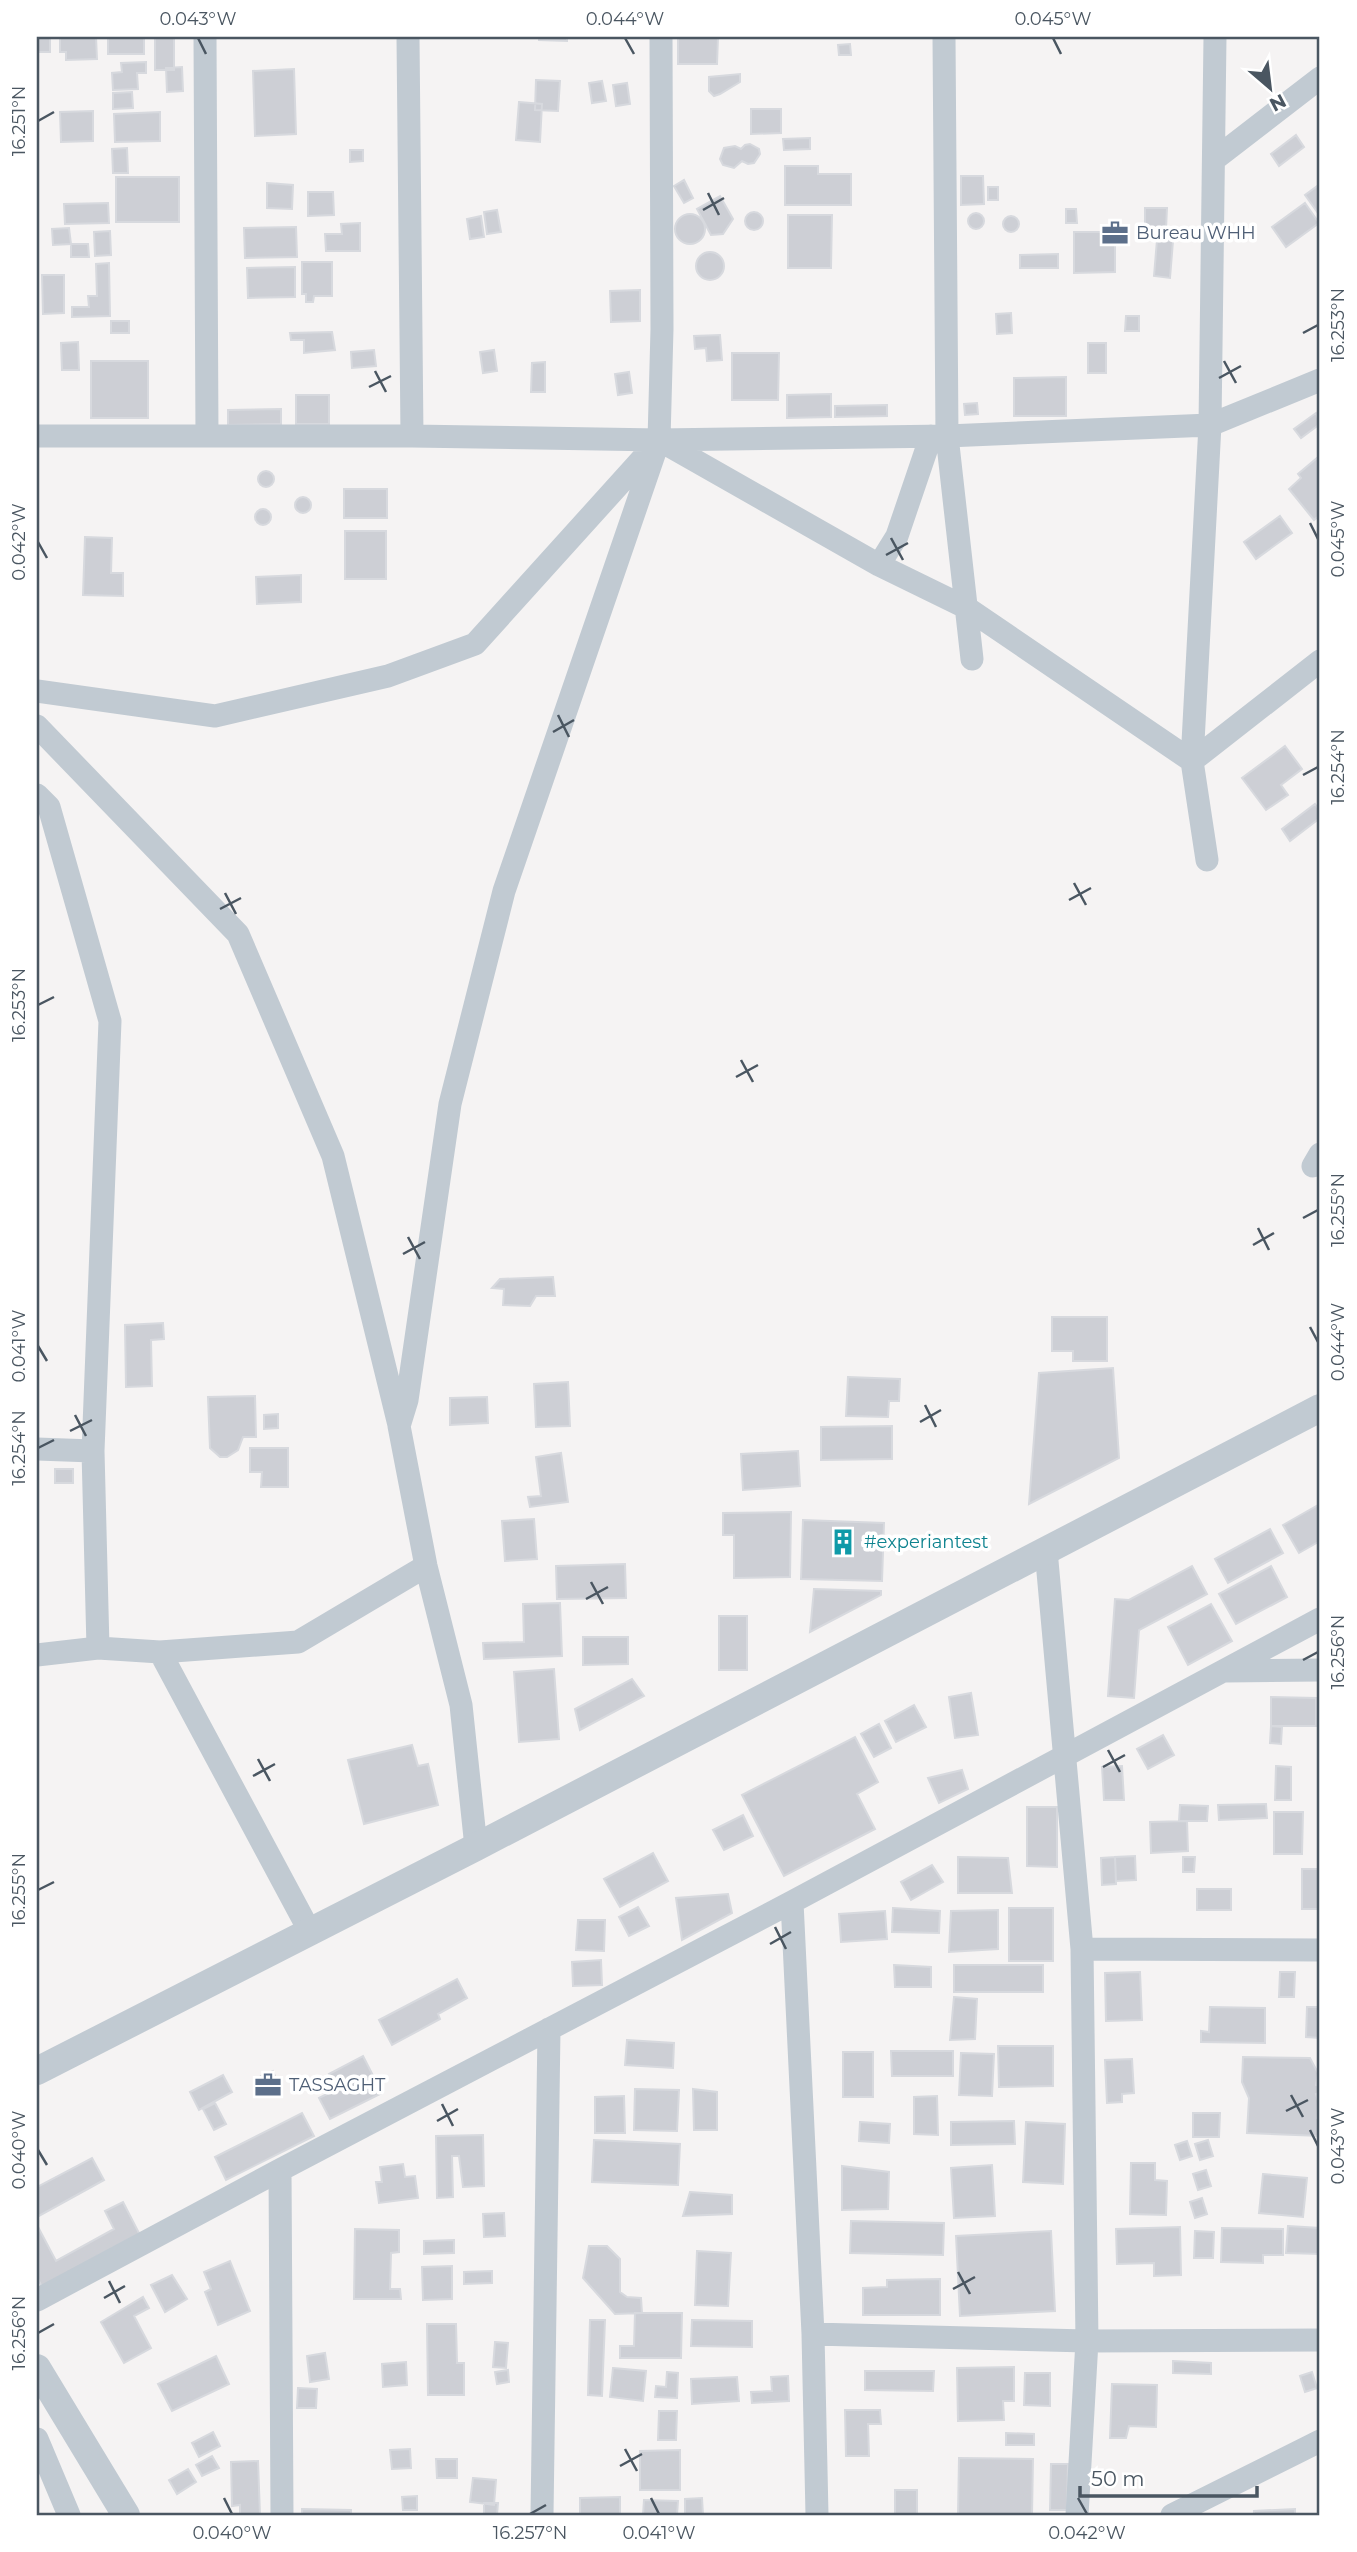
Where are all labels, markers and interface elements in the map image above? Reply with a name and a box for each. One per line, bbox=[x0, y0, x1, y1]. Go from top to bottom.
text: 0.043°W bbox=[160, 8, 236, 30]
text: 0.044°W bbox=[586, 8, 664, 30]
text: 0.045°W bbox=[1014, 8, 1092, 30]
north arrow bbox=[1234, 52, 1304, 122]
text: 16.251°N bbox=[8, 86, 30, 156]
text: N bbox=[1266, 89, 1290, 116]
office icon: Bureau WHH bbox=[1100, 218, 1130, 248]
place label: Bureau WHH bbox=[1136, 222, 1256, 244]
text: 16.253°N bbox=[1327, 288, 1349, 362]
text: 0.045°W bbox=[1327, 500, 1349, 578]
text: 0.042°W bbox=[8, 503, 30, 581]
text: 16.254°N bbox=[1327, 729, 1349, 805]
text: 16.253°N bbox=[8, 968, 30, 1042]
text: 16.255°N bbox=[1327, 1173, 1349, 1247]
text: 0.044°W bbox=[1327, 1303, 1349, 1381]
text: 0.041°W bbox=[8, 1309, 30, 1383]
text: 16.254°N bbox=[8, 1410, 30, 1486]
building icon: #experiantest bbox=[828, 1527, 858, 1557]
place label: #experiantest bbox=[864, 1531, 988, 1553]
text: 16.256°N bbox=[1327, 1615, 1349, 1689]
text: 16.255°N bbox=[8, 1853, 30, 1927]
office icon: TASSAGHT bbox=[253, 2070, 283, 2100]
place label: TASSAGHT bbox=[289, 2074, 386, 2096]
text: 0.043°W bbox=[1327, 2108, 1349, 2184]
text: 0.040°W bbox=[8, 2110, 30, 2190]
text: 16.256°N bbox=[8, 2296, 30, 2370]
scale bar bbox=[1080, 2454, 1257, 2498]
text: 50 m bbox=[1091, 2466, 1145, 2491]
text: 0.040°W bbox=[192, 2522, 272, 2544]
text: 16.257°N bbox=[493, 2522, 567, 2544]
text: 0.041°W bbox=[622, 2522, 696, 2544]
text: 0.042°W bbox=[1048, 2522, 1126, 2544]

